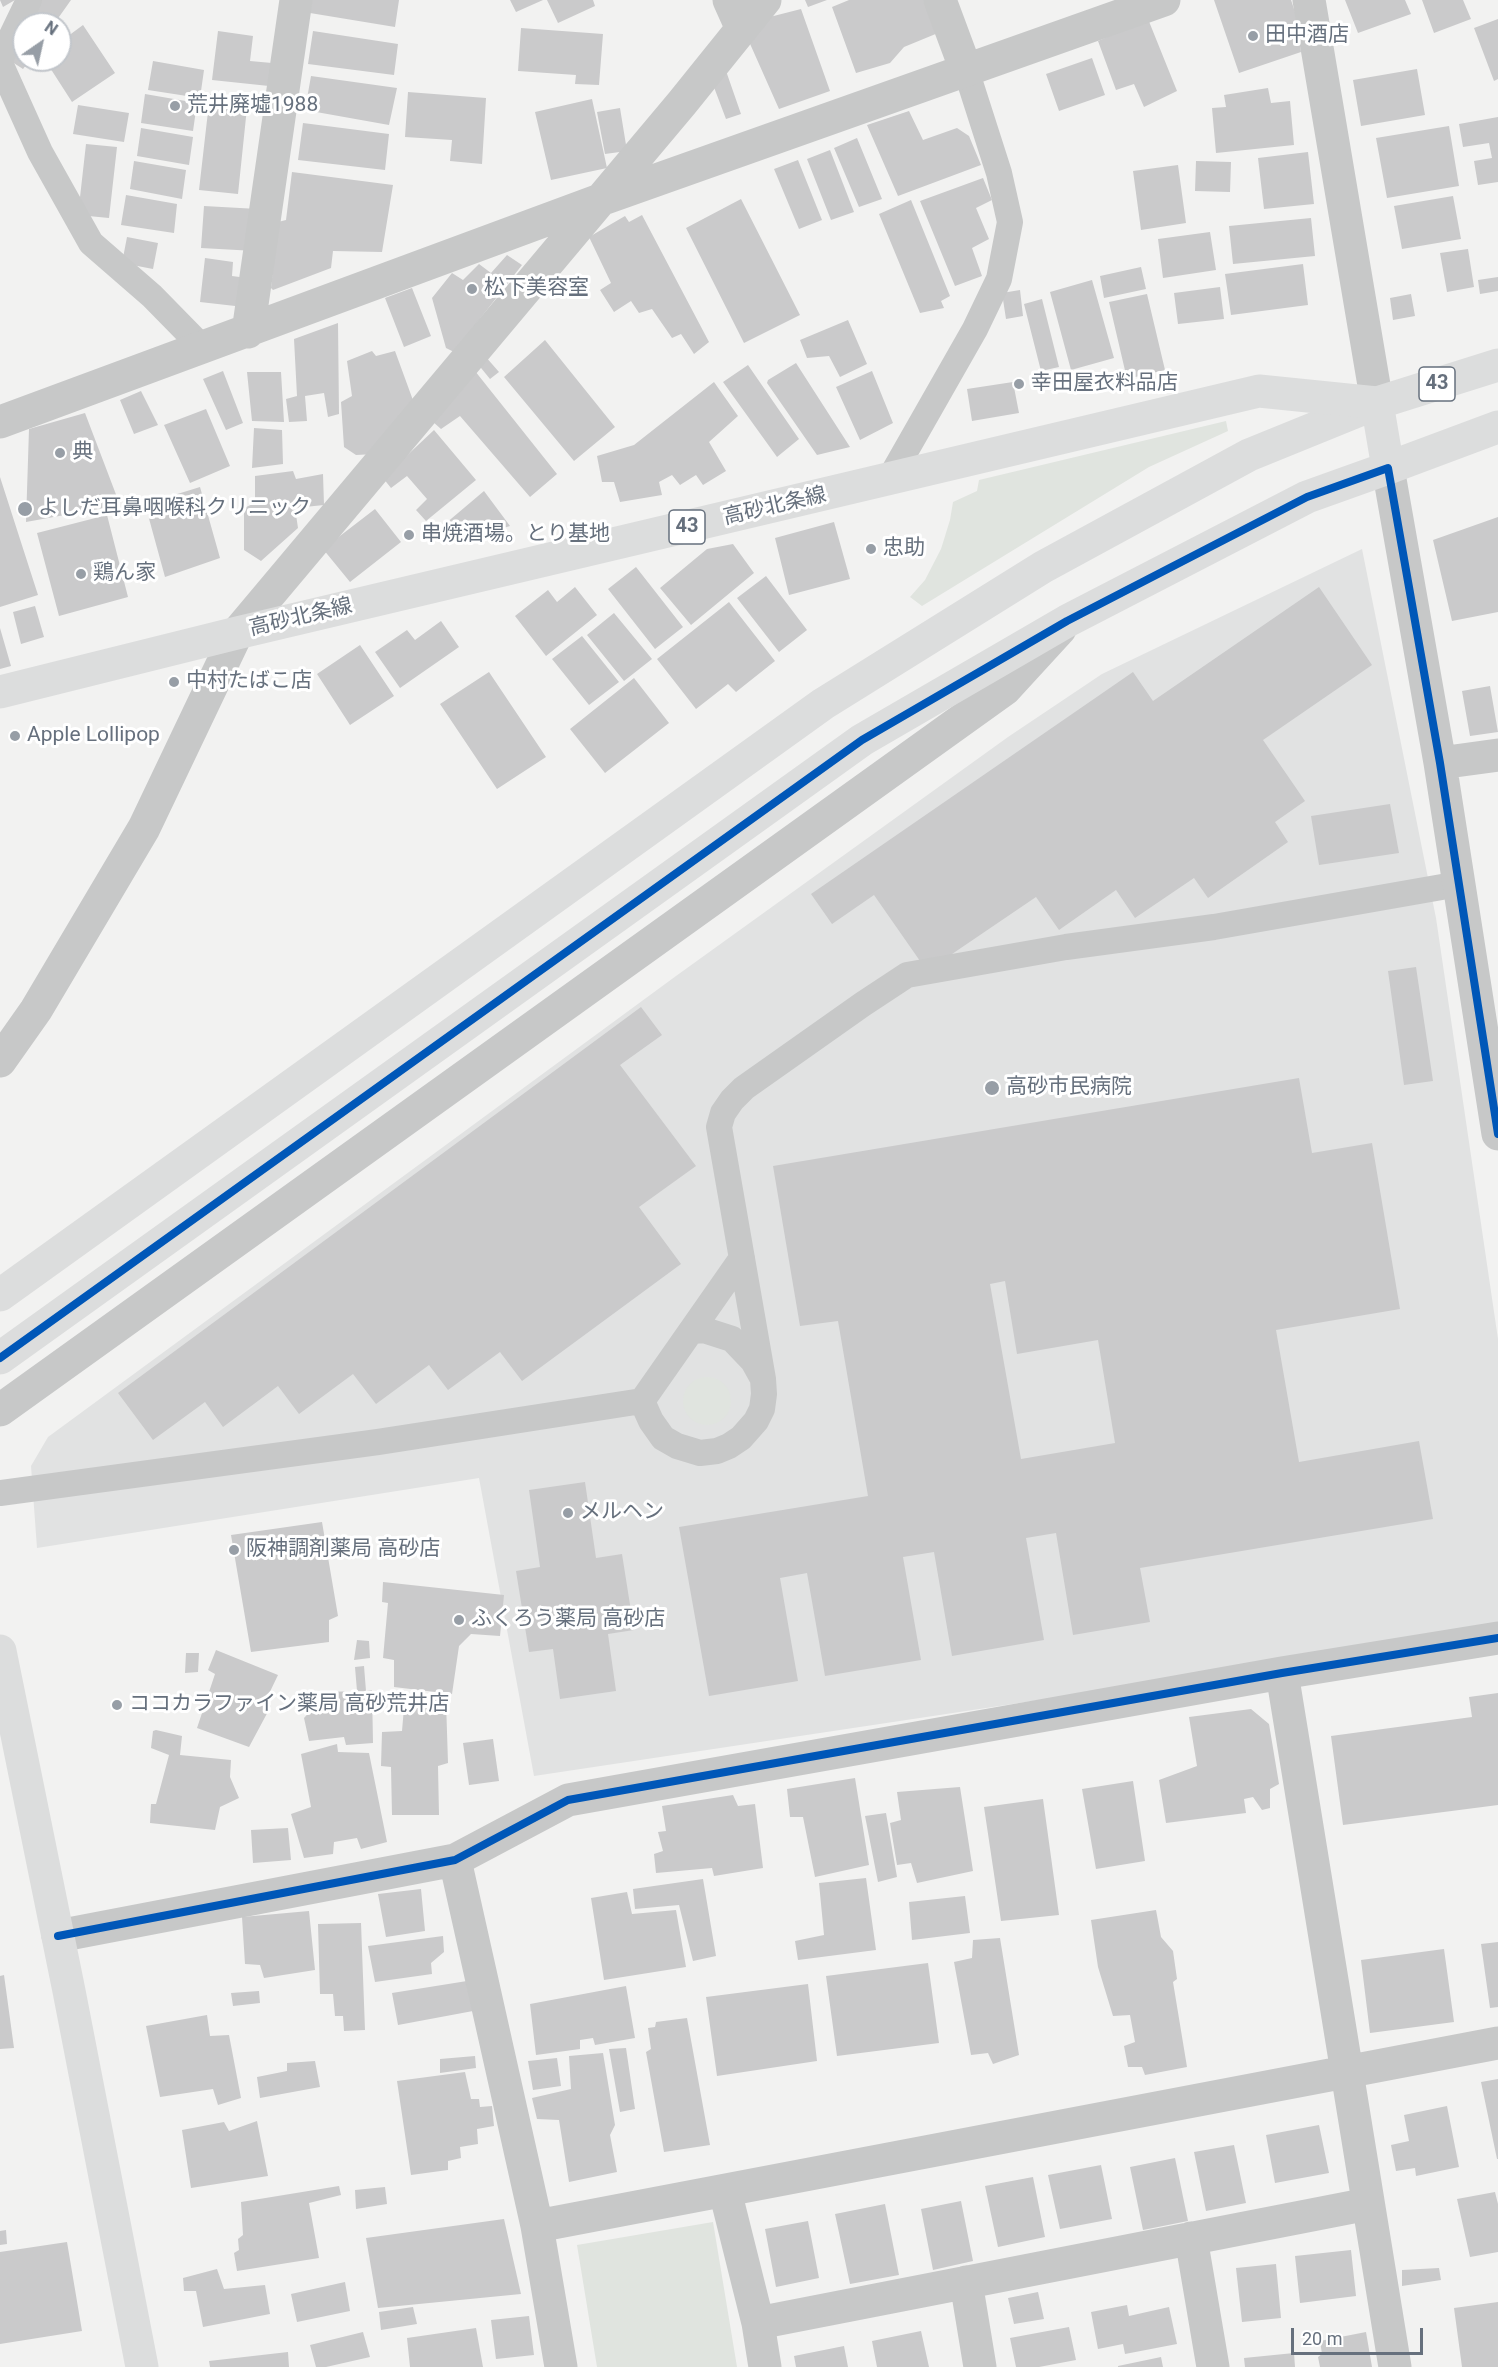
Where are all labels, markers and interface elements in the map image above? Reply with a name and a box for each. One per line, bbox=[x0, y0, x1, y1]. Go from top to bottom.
north arrow bbox=[12, 12, 72, 72]
text: N bbox=[41, 17, 61, 39]
place label: 田中酒店 bbox=[1265, 23, 1349, 49]
marker: 田中酒店 bbox=[1246, 29, 1260, 43]
place label: 荒井廃墟1988 bbox=[187, 93, 318, 119]
marker: 荒井廃墟1988 bbox=[168, 99, 182, 113]
place label: 松下美容室 bbox=[484, 276, 589, 302]
marker: 松下美容室 bbox=[465, 282, 479, 296]
road number: 43 bbox=[1419, 367, 1455, 401]
place label: 幸田屋衣料品店 bbox=[1031, 371, 1178, 397]
marker: 幸田屋衣料品店 bbox=[1012, 377, 1026, 391]
place label: 典 bbox=[72, 440, 93, 466]
marker: 典 bbox=[53, 446, 67, 460]
street label: 高砂北条線 bbox=[721, 483, 829, 531]
place label: よしだ耳鼻咽喉科クリニック bbox=[38, 496, 311, 522]
marker: よしだ耳鼻咽喉科クリニック bbox=[16, 500, 34, 518]
road number: 43 bbox=[669, 510, 705, 544]
place label: 串焼酒場。とり基地 bbox=[421, 522, 610, 548]
marker: 串焼酒場。とり基地 bbox=[402, 528, 416, 542]
place label: 忠助 bbox=[883, 536, 925, 562]
marker: 忠助 bbox=[864, 542, 878, 556]
place label: 鶏ん家 bbox=[93, 561, 156, 587]
marker: 鶏ん家 bbox=[74, 567, 88, 581]
street label: 高砂北条線 bbox=[247, 594, 355, 642]
place label: 中村たばこ店 bbox=[186, 669, 312, 695]
marker: 中村たばこ店 bbox=[167, 675, 181, 689]
place label: Apple Lollipop bbox=[27, 723, 160, 749]
marker: Apple Lollipop bbox=[8, 729, 22, 743]
place label: 高砂市民病院 bbox=[1006, 1075, 1132, 1101]
marker: 高砂市民病院 bbox=[983, 1079, 1001, 1097]
place label: メルヘン bbox=[580, 1500, 664, 1526]
marker: メルヘン bbox=[561, 1506, 575, 1520]
place label: 阪神調剤薬局 高砂店 bbox=[246, 1537, 440, 1563]
marker: 阪神調剤薬局 高砂店 bbox=[227, 1543, 241, 1557]
place label: ふくろう薬局 高砂店 bbox=[471, 1607, 665, 1633]
marker: ふくろう薬局 高砂店 bbox=[452, 1613, 466, 1627]
place label: ココカラファイン薬局 高砂荒井店 bbox=[129, 1692, 449, 1718]
marker: ココカラファイン薬局 高砂荒井店 bbox=[110, 1698, 124, 1712]
scale bar bbox=[1294, 2316, 1426, 2354]
text: 20 m bbox=[1302, 2328, 1342, 2349]

